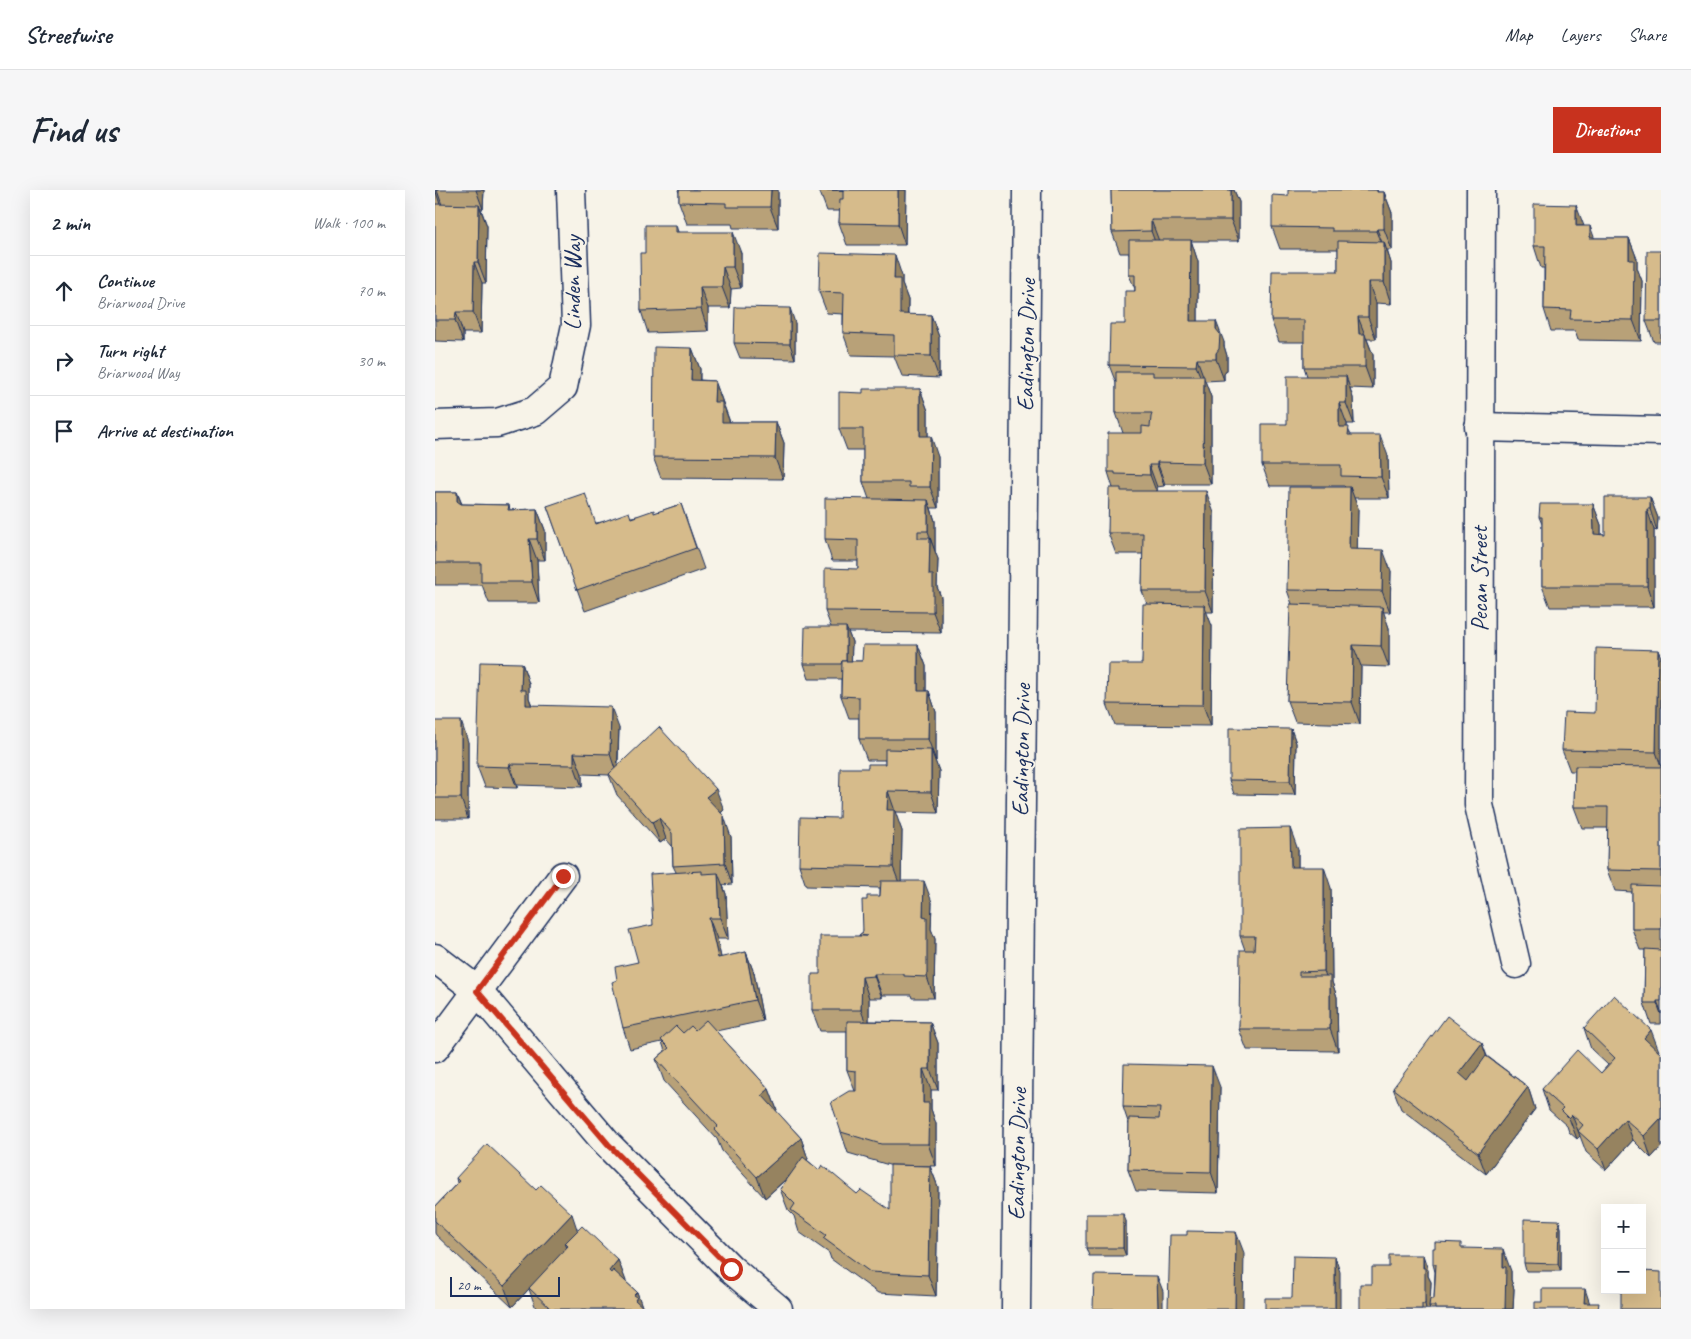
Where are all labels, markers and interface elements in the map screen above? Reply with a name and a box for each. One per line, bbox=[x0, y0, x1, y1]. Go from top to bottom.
text: Streetwise bbox=[25, 20, 111, 50]
text: Map bbox=[1505, 24, 1533, 46]
text: Layers bbox=[1561, 24, 1600, 46]
text: Share bbox=[1628, 24, 1666, 46]
button: Directions bbox=[1553, 107, 1661, 153]
text: Find us bbox=[30, 108, 117, 153]
text: 2 min bbox=[50, 210, 90, 236]
text: Walk · 100 m bbox=[313, 213, 385, 233]
street label: Linden Way bbox=[557, 234, 587, 330]
text: Continue bbox=[97, 269, 154, 293]
street label: Eadington Drive bbox=[1010, 276, 1042, 411]
icon: ahead bbox=[50, 277, 78, 305]
text: 70 m bbox=[358, 281, 385, 301]
text: Briarwood Drive bbox=[97, 293, 185, 313]
text: Turn right bbox=[97, 339, 164, 363]
icon: right bbox=[50, 347, 78, 375]
text: 30 m bbox=[358, 351, 385, 371]
text: Briarwood Way bbox=[97, 363, 179, 383]
icon: arrive bbox=[50, 417, 78, 445]
text: Arrive at destination bbox=[97, 419, 233, 443]
street label: Pecan Street bbox=[1464, 524, 1494, 632]
street label: Eadington Drive bbox=[1005, 681, 1037, 816]
route end bbox=[552, 865, 575, 888]
street label: Eadington Drive bbox=[1001, 1085, 1033, 1220]
map controls bbox=[1601, 1204, 1646, 1294]
button: + bbox=[1601, 1204, 1646, 1249]
button: − bbox=[1601, 1249, 1646, 1294]
route start bbox=[720, 1258, 743, 1281]
scale bar bbox=[450, 1274, 560, 1297]
text: 20 m bbox=[457, 1277, 481, 1294]

